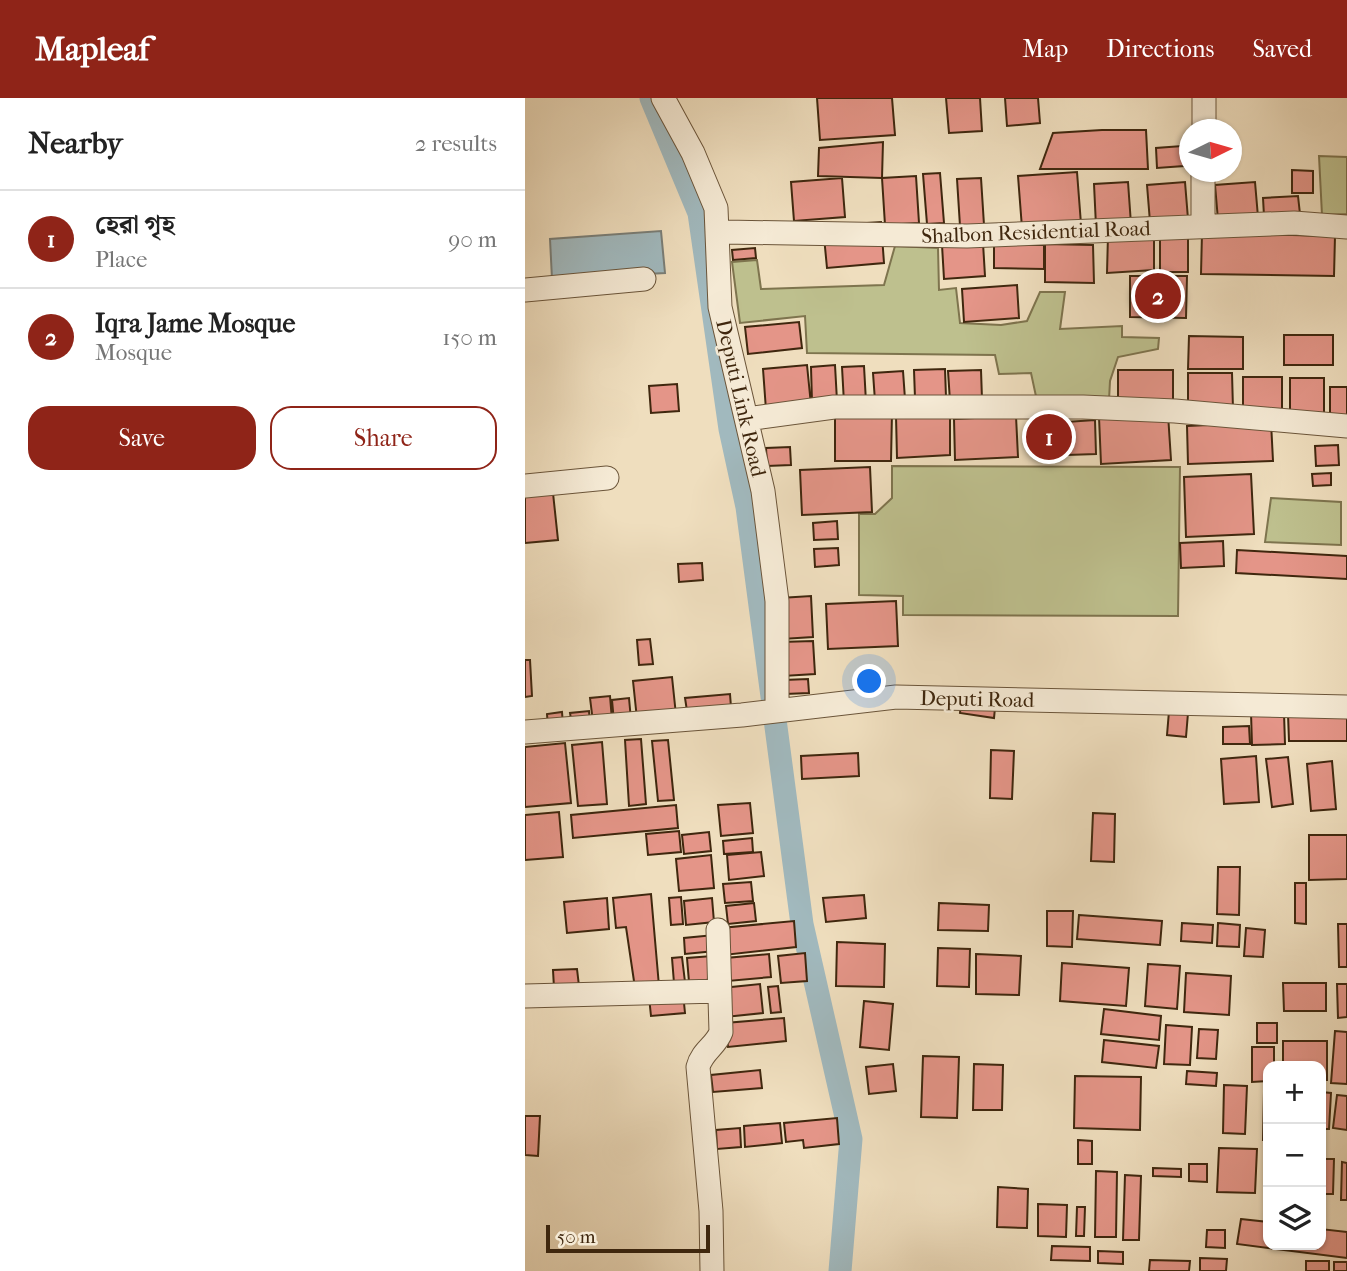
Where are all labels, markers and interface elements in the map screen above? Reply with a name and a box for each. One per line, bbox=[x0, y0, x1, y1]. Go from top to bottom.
text: Mapleaf bbox=[35, 30, 149, 69]
text: Map bbox=[1022, 35, 1068, 63]
text: Directions bbox=[1106, 35, 1214, 63]
text: Saved bbox=[1252, 35, 1312, 63]
north arrow bbox=[1179, 119, 1242, 182]
text: Nearby bbox=[28, 126, 123, 161]
text: 2 results bbox=[415, 130, 497, 157]
text: হেরা গৃহ bbox=[95, 209, 175, 240]
street label: Shalbon Residential Road bbox=[921, 216, 1152, 248]
text: 1 bbox=[47, 226, 55, 253]
text: 90 m bbox=[448, 226, 497, 253]
text: Place bbox=[95, 246, 147, 273]
pin: 2 bbox=[1135, 270, 1181, 322]
text: Iqra Jame Mosque bbox=[95, 308, 295, 339]
street label: Deputi Link Road bbox=[711, 317, 771, 480]
text: 2 bbox=[45, 324, 57, 351]
text: 150 m bbox=[442, 324, 497, 351]
text: Mosque bbox=[95, 339, 172, 366]
button: Save bbox=[28, 406, 256, 470]
button: Share bbox=[270, 406, 497, 470]
pin: 1 bbox=[1026, 411, 1072, 463]
your location bbox=[852, 664, 886, 698]
street label: Deputi Road bbox=[920, 686, 1035, 712]
map controls bbox=[1263, 1061, 1326, 1250]
button: + bbox=[1263, 1061, 1326, 1124]
button: − bbox=[1263, 1124, 1326, 1187]
button: layers bbox=[1263, 1187, 1326, 1250]
scale bar bbox=[546, 1222, 711, 1254]
text: 50 m bbox=[557, 1226, 596, 1248]

